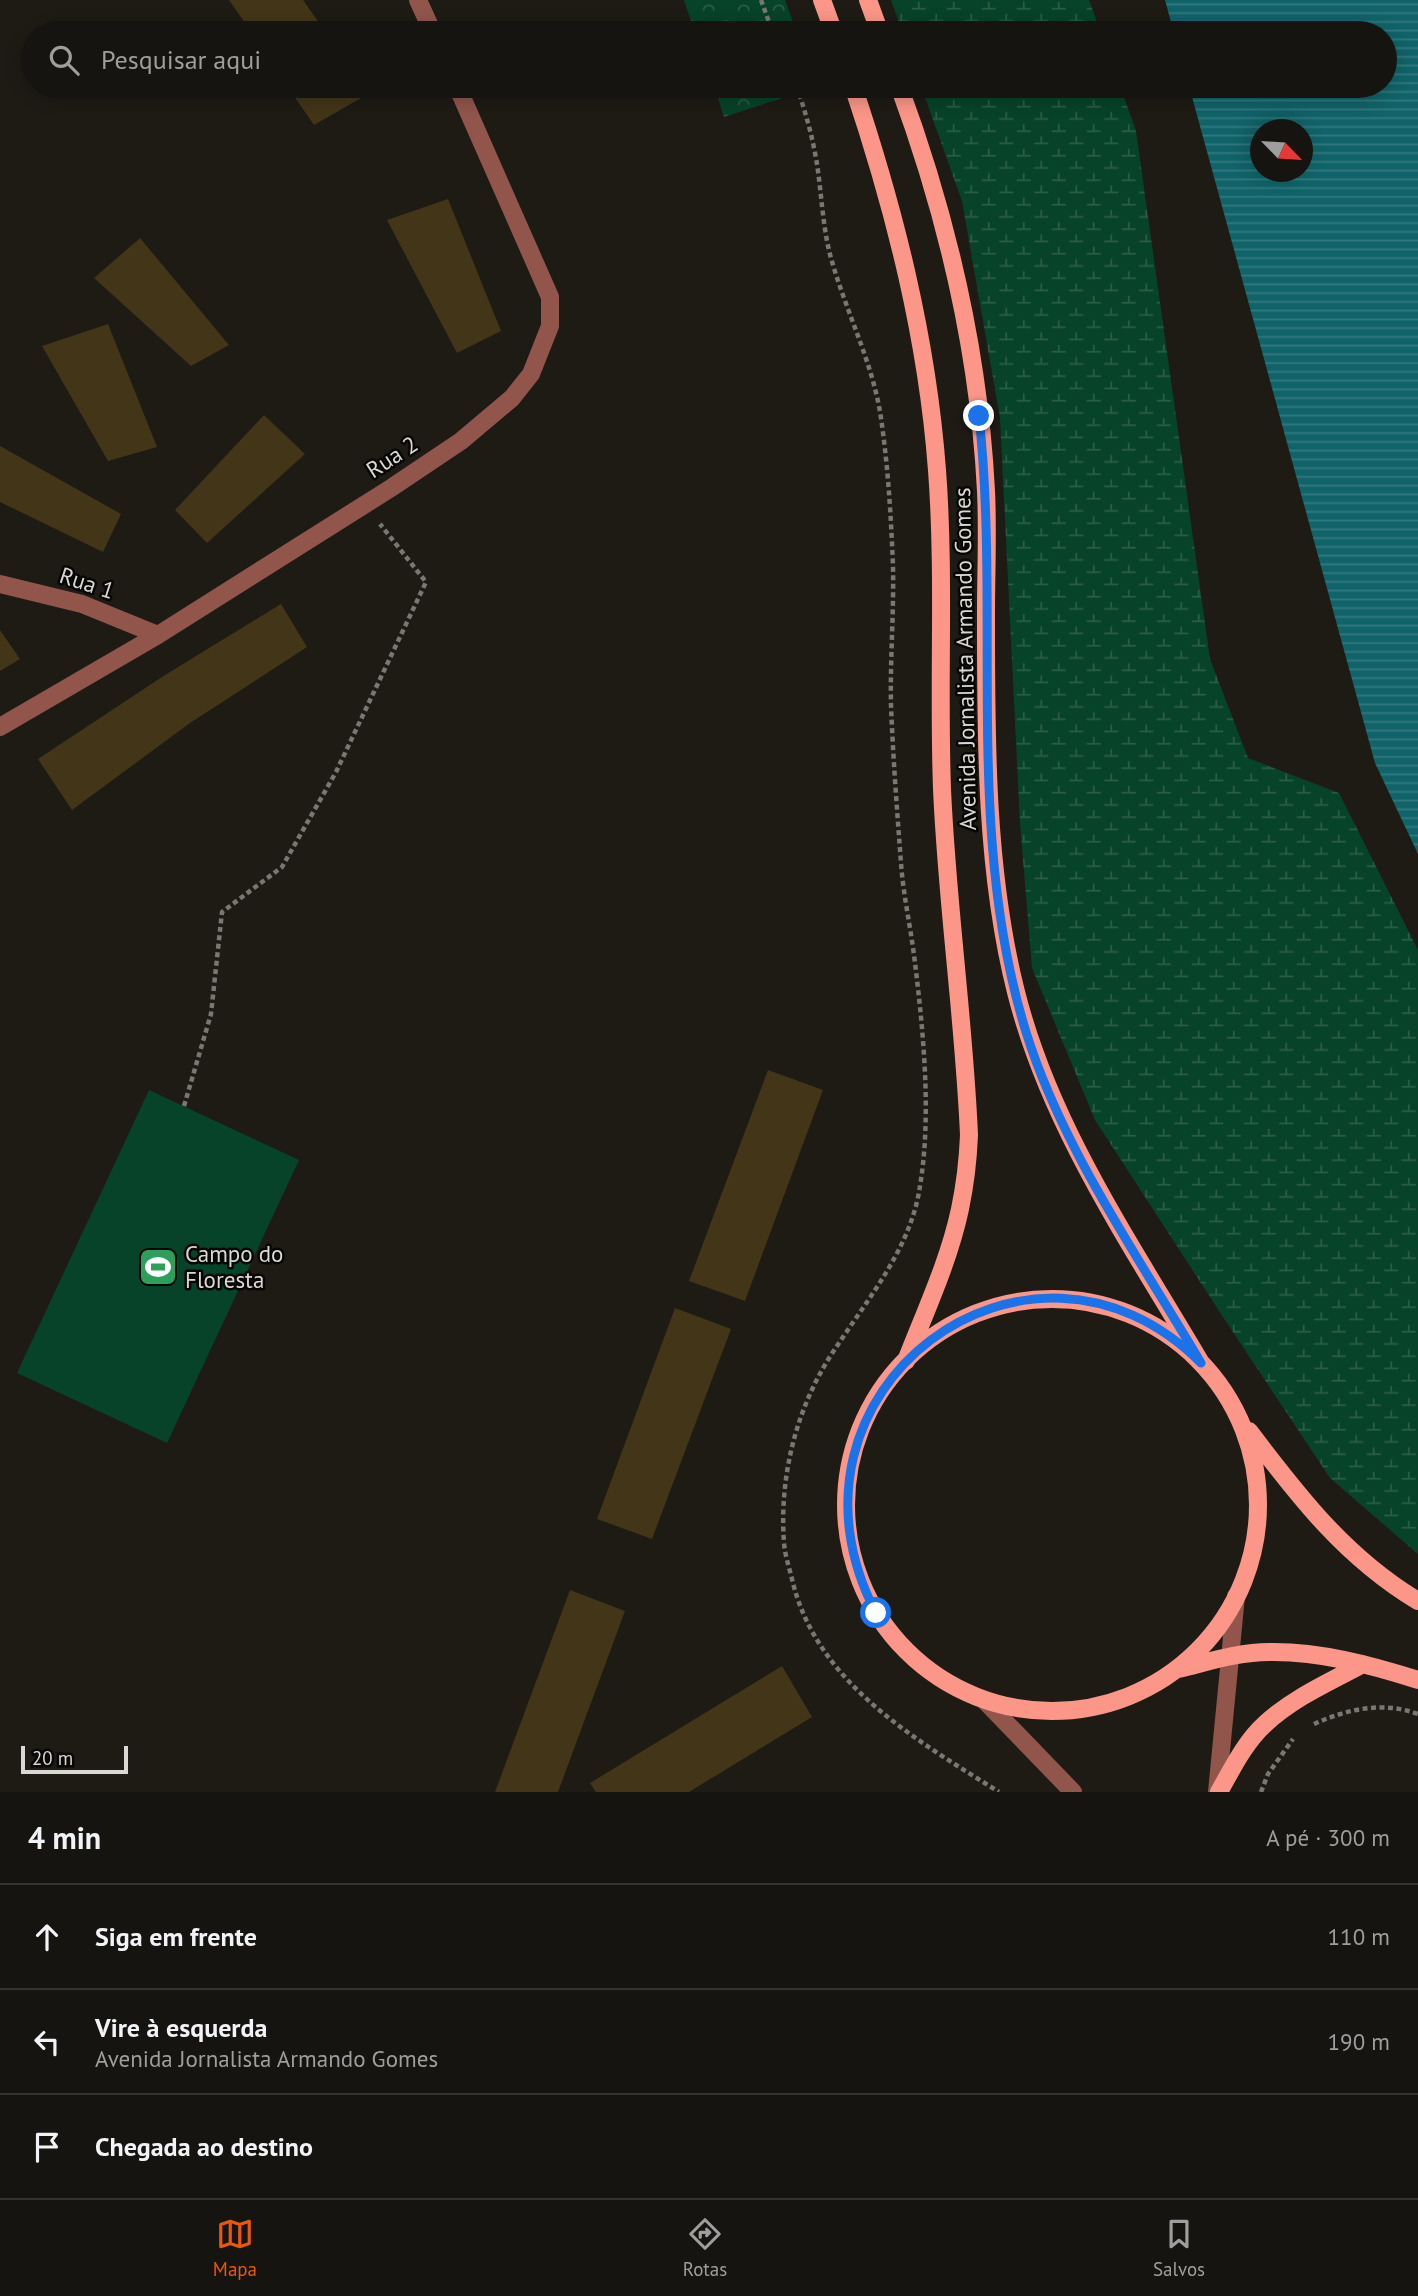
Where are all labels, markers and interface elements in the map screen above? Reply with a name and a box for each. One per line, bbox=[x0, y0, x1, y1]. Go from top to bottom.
search box bbox=[21, 21, 1397, 98]
icon: search bbox=[45, 41, 83, 79]
text: Pesquisar aqui bbox=[101, 43, 261, 76]
north arrow bbox=[1250, 119, 1313, 182]
route end bbox=[963, 400, 994, 431]
street label: Rua 2 bbox=[360, 429, 423, 484]
street label: Avenida Jornalista Armando Gomes bbox=[947, 487, 982, 831]
street label: Rua 1 bbox=[56, 560, 118, 605]
place label: Campo do Floresta bbox=[185, 1239, 283, 1294]
sports icon: Campo do Floresta bbox=[137, 1246, 179, 1288]
route start bbox=[860, 1597, 891, 1628]
scale bar bbox=[21, 1743, 128, 1775]
text: 20 m bbox=[32, 1746, 73, 1770]
text: 4 min bbox=[28, 1818, 101, 1857]
text: A pé · 300 m bbox=[1266, 1823, 1390, 1852]
icon: ahead bbox=[28, 1918, 66, 1956]
text: Siga em frente bbox=[95, 1920, 257, 1953]
text: 110 m bbox=[1328, 1922, 1390, 1951]
text: Vire à esquerda bbox=[95, 2011, 267, 2044]
icon: left bbox=[28, 2023, 66, 2061]
text: 190 m bbox=[1328, 2027, 1390, 2056]
text: Avenida Jornalista Armando Gomes bbox=[95, 2044, 438, 2073]
icon: arrive bbox=[28, 2128, 66, 2166]
text: Chegada ao destino bbox=[95, 2130, 313, 2163]
tab: Mapa bbox=[213, 2215, 257, 2281]
tab: Rotas bbox=[683, 2215, 727, 2281]
tab: Salvos bbox=[1153, 2215, 1205, 2281]

